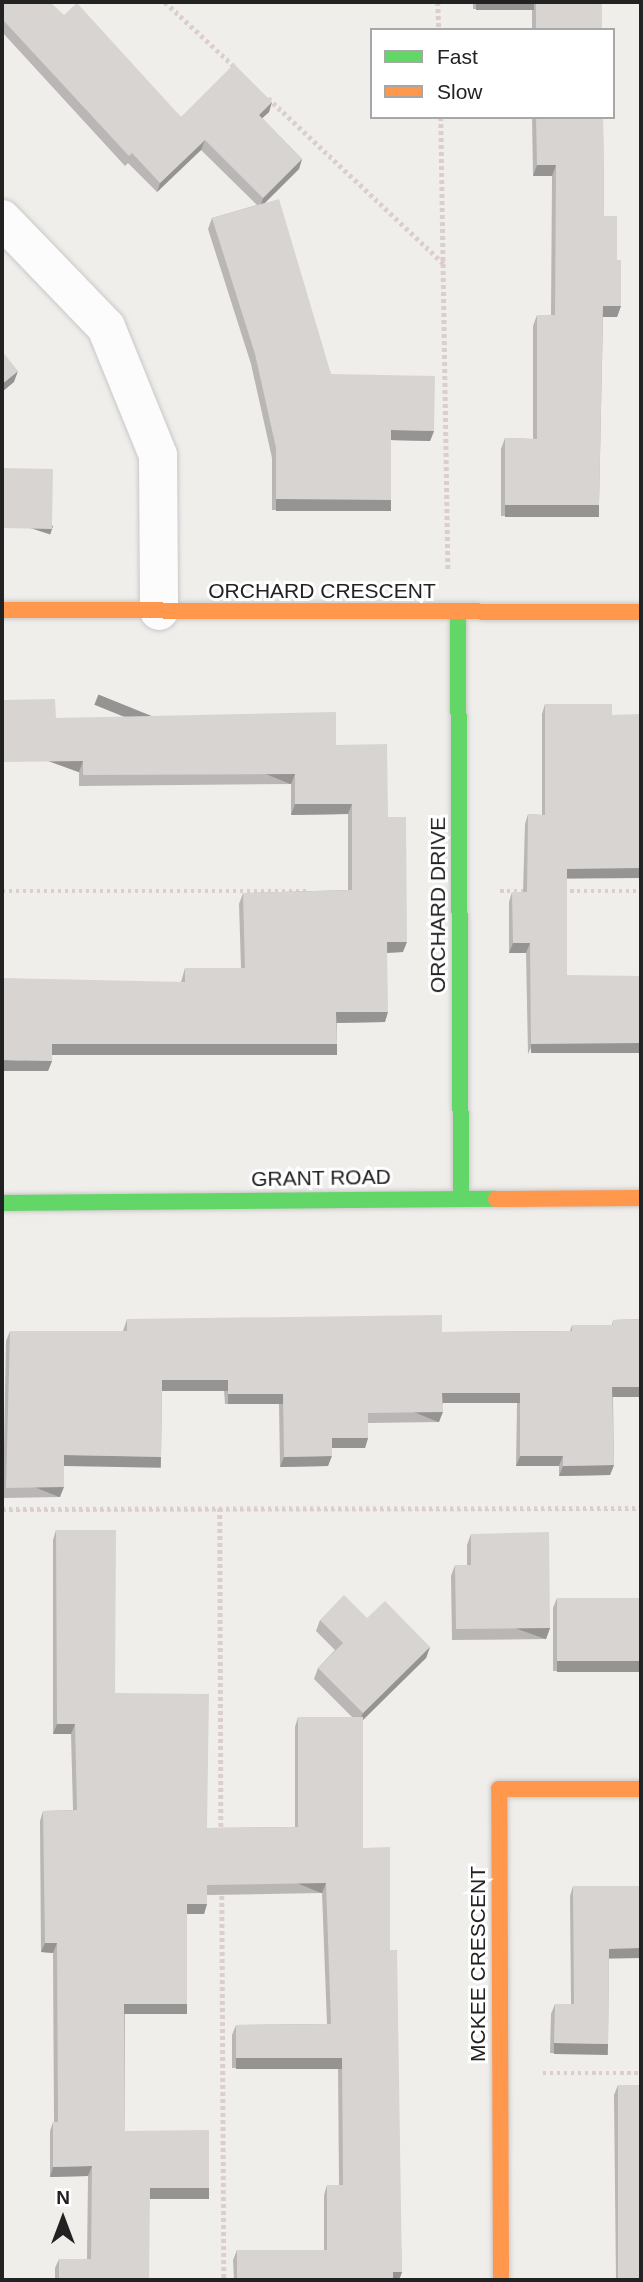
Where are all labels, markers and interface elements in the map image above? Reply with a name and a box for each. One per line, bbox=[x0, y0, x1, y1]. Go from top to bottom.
legend bbox=[370, 28, 615, 119]
text: Fast bbox=[437, 45, 478, 68]
text: Slow bbox=[437, 80, 483, 103]
street label: ORCHARD CRESCENT bbox=[208, 578, 436, 604]
street label: ORCHARD DRIVE bbox=[425, 817, 451, 993]
street label: GRANT ROAD bbox=[251, 1164, 391, 1192]
street label: MCKEE CRESCENT bbox=[465, 1866, 491, 2062]
north arrow bbox=[28, 2184, 98, 2254]
text: N bbox=[56, 2187, 70, 2208]

